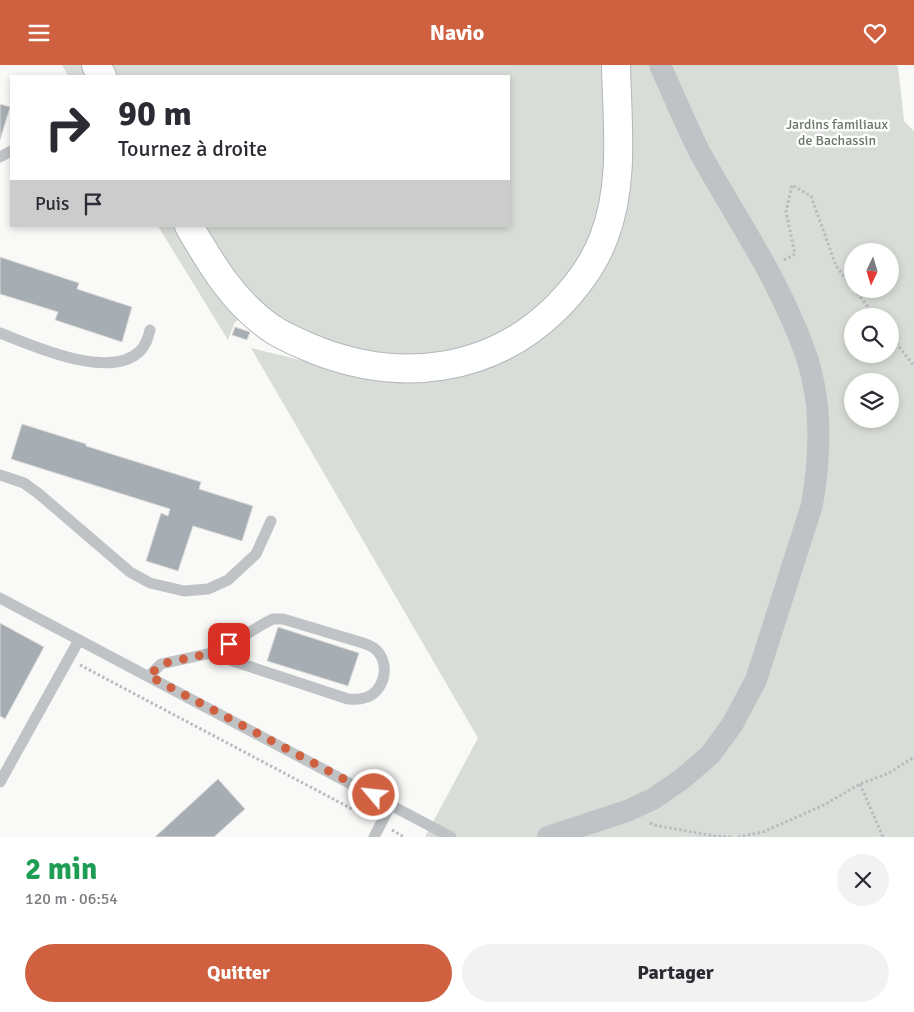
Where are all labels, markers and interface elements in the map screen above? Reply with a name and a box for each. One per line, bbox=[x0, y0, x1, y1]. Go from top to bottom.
icon: menu bbox=[25, 19, 53, 47]
text: Navio bbox=[430, 19, 484, 46]
icon: heart bbox=[861, 19, 889, 47]
text: 90 m bbox=[118, 92, 192, 135]
icon: right bbox=[35, 95, 100, 160]
park label: Jardins familiaux de Bachassin bbox=[786, 116, 888, 149]
text: Tournez à droite bbox=[118, 135, 267, 162]
icon: arrive bbox=[79, 190, 107, 218]
text: Puis bbox=[35, 192, 69, 216]
north arrow bbox=[844, 243, 899, 297]
map controls bbox=[844, 243, 899, 428]
button: search bbox=[844, 308, 899, 363]
button: layers bbox=[844, 373, 899, 428]
pin bbox=[208, 623, 250, 665]
icon: arrive bbox=[215, 630, 243, 658]
position arrow bbox=[347, 768, 399, 820]
text: 2 min bbox=[25, 851, 97, 888]
button: close bbox=[837, 854, 889, 906]
text: 120 m · 06:54 bbox=[25, 889, 118, 909]
button: Quitter bbox=[25, 944, 452, 1002]
button: Partager bbox=[462, 944, 889, 1002]

